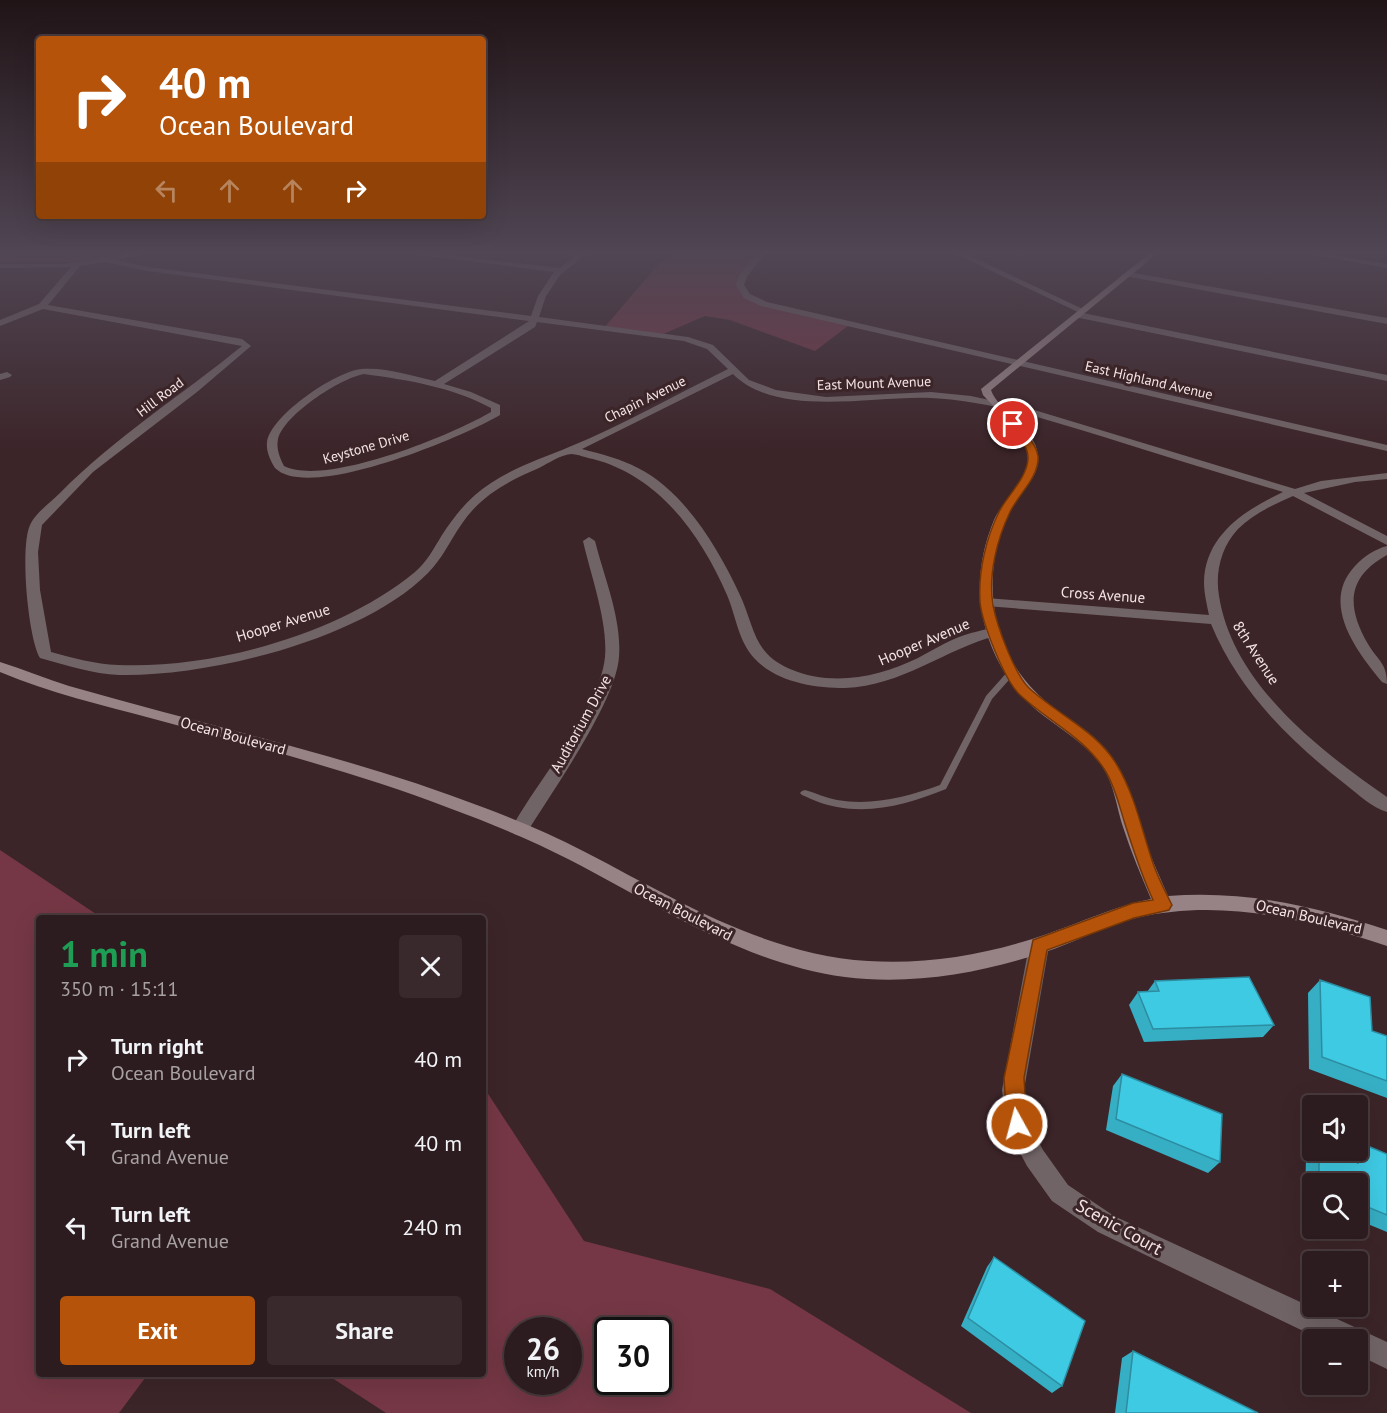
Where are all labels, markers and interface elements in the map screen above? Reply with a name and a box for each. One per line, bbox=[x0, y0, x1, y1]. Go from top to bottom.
text: 40 m bbox=[159, 55, 251, 110]
icon: right bbox=[60, 60, 138, 138]
text: Ocean Boulevard bbox=[159, 108, 354, 142]
icon: left bbox=[150, 174, 183, 207]
icon: ahead bbox=[213, 174, 246, 207]
icon: ahead bbox=[276, 174, 309, 207]
icon: right bbox=[339, 174, 372, 207]
street label: East Highland Avenue bbox=[1083, 357, 1215, 403]
street label: Chapin Avenue bbox=[601, 371, 689, 427]
street label: East Mount Avenue bbox=[817, 372, 931, 394]
street label: Hill Road bbox=[133, 373, 187, 421]
pin bbox=[987, 398, 1038, 449]
icon: arrive bbox=[996, 407, 1029, 440]
street label: Keystone Drive bbox=[321, 426, 411, 468]
street label: Cross Avenue bbox=[1060, 582, 1146, 607]
street label: Hooper Avenue bbox=[234, 599, 332, 646]
street label: Hooper Avenue bbox=[875, 614, 972, 669]
street label: 8th Avenue bbox=[1229, 617, 1284, 688]
street label: Auditorium Drive bbox=[546, 672, 615, 776]
street label: Ocean Boulevard bbox=[178, 712, 288, 759]
street label: Ocean Boulevard bbox=[631, 878, 736, 945]
street label: Ocean Boulevard bbox=[1254, 895, 1364, 938]
text: 1 min bbox=[60, 930, 148, 977]
button: close bbox=[399, 935, 462, 998]
text: 350 m · 15:11 bbox=[60, 976, 178, 1002]
text: Turn right bbox=[111, 1032, 203, 1060]
icon: right bbox=[60, 1043, 93, 1076]
text: 40 m bbox=[414, 1045, 462, 1073]
text: Ocean Boulevard bbox=[111, 1060, 255, 1086]
position arrow bbox=[985, 1092, 1049, 1156]
map controls bbox=[1302, 1095, 1368, 1395]
button: sound bbox=[1302, 1095, 1368, 1161]
text: Turn left bbox=[111, 1116, 191, 1144]
icon: left bbox=[60, 1127, 93, 1160]
text: 40 m bbox=[414, 1129, 462, 1157]
text: Grand Avenue bbox=[111, 1144, 229, 1170]
button: search bbox=[1302, 1173, 1368, 1239]
street label: Scenic Court bbox=[1072, 1193, 1167, 1260]
text: Turn left bbox=[111, 1200, 191, 1228]
icon: left bbox=[60, 1211, 93, 1244]
text: 240 m bbox=[402, 1213, 462, 1241]
text: Grand Avenue bbox=[111, 1228, 229, 1254]
button: + bbox=[1302, 1251, 1368, 1317]
button: Exit bbox=[60, 1296, 255, 1365]
button: Share bbox=[267, 1296, 462, 1365]
speed limit sign: 30 bbox=[594, 1317, 672, 1395]
text: 26 bbox=[526, 1329, 560, 1368]
button: − bbox=[1302, 1329, 1368, 1395]
text: km/h bbox=[527, 1362, 559, 1381]

